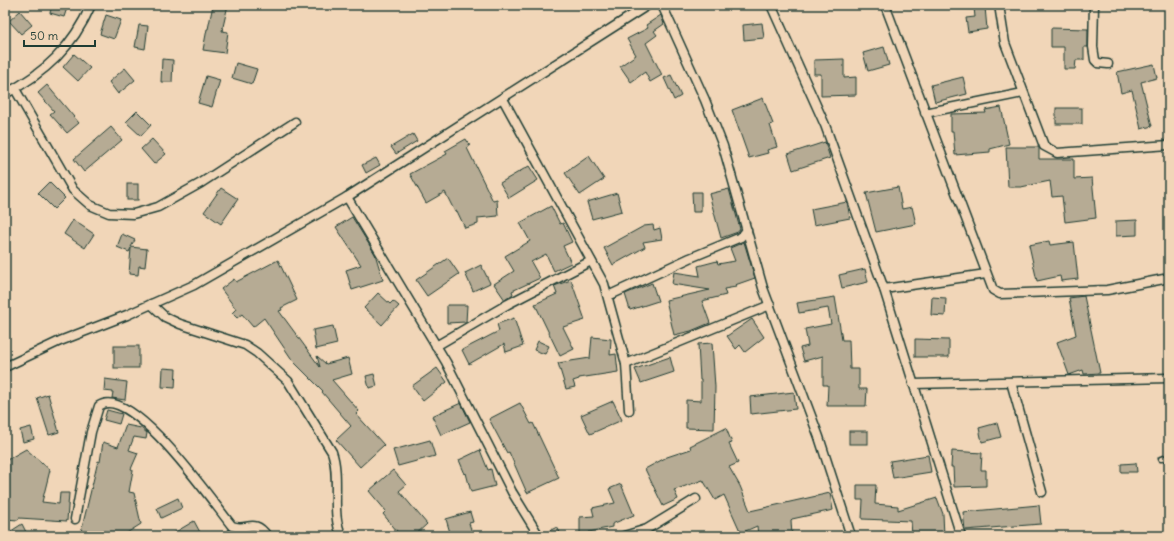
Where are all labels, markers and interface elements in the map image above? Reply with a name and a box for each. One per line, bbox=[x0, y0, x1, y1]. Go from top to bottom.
scale bar bbox=[24, 22, 95, 48]
text: 50 m bbox=[30, 28, 59, 43]

